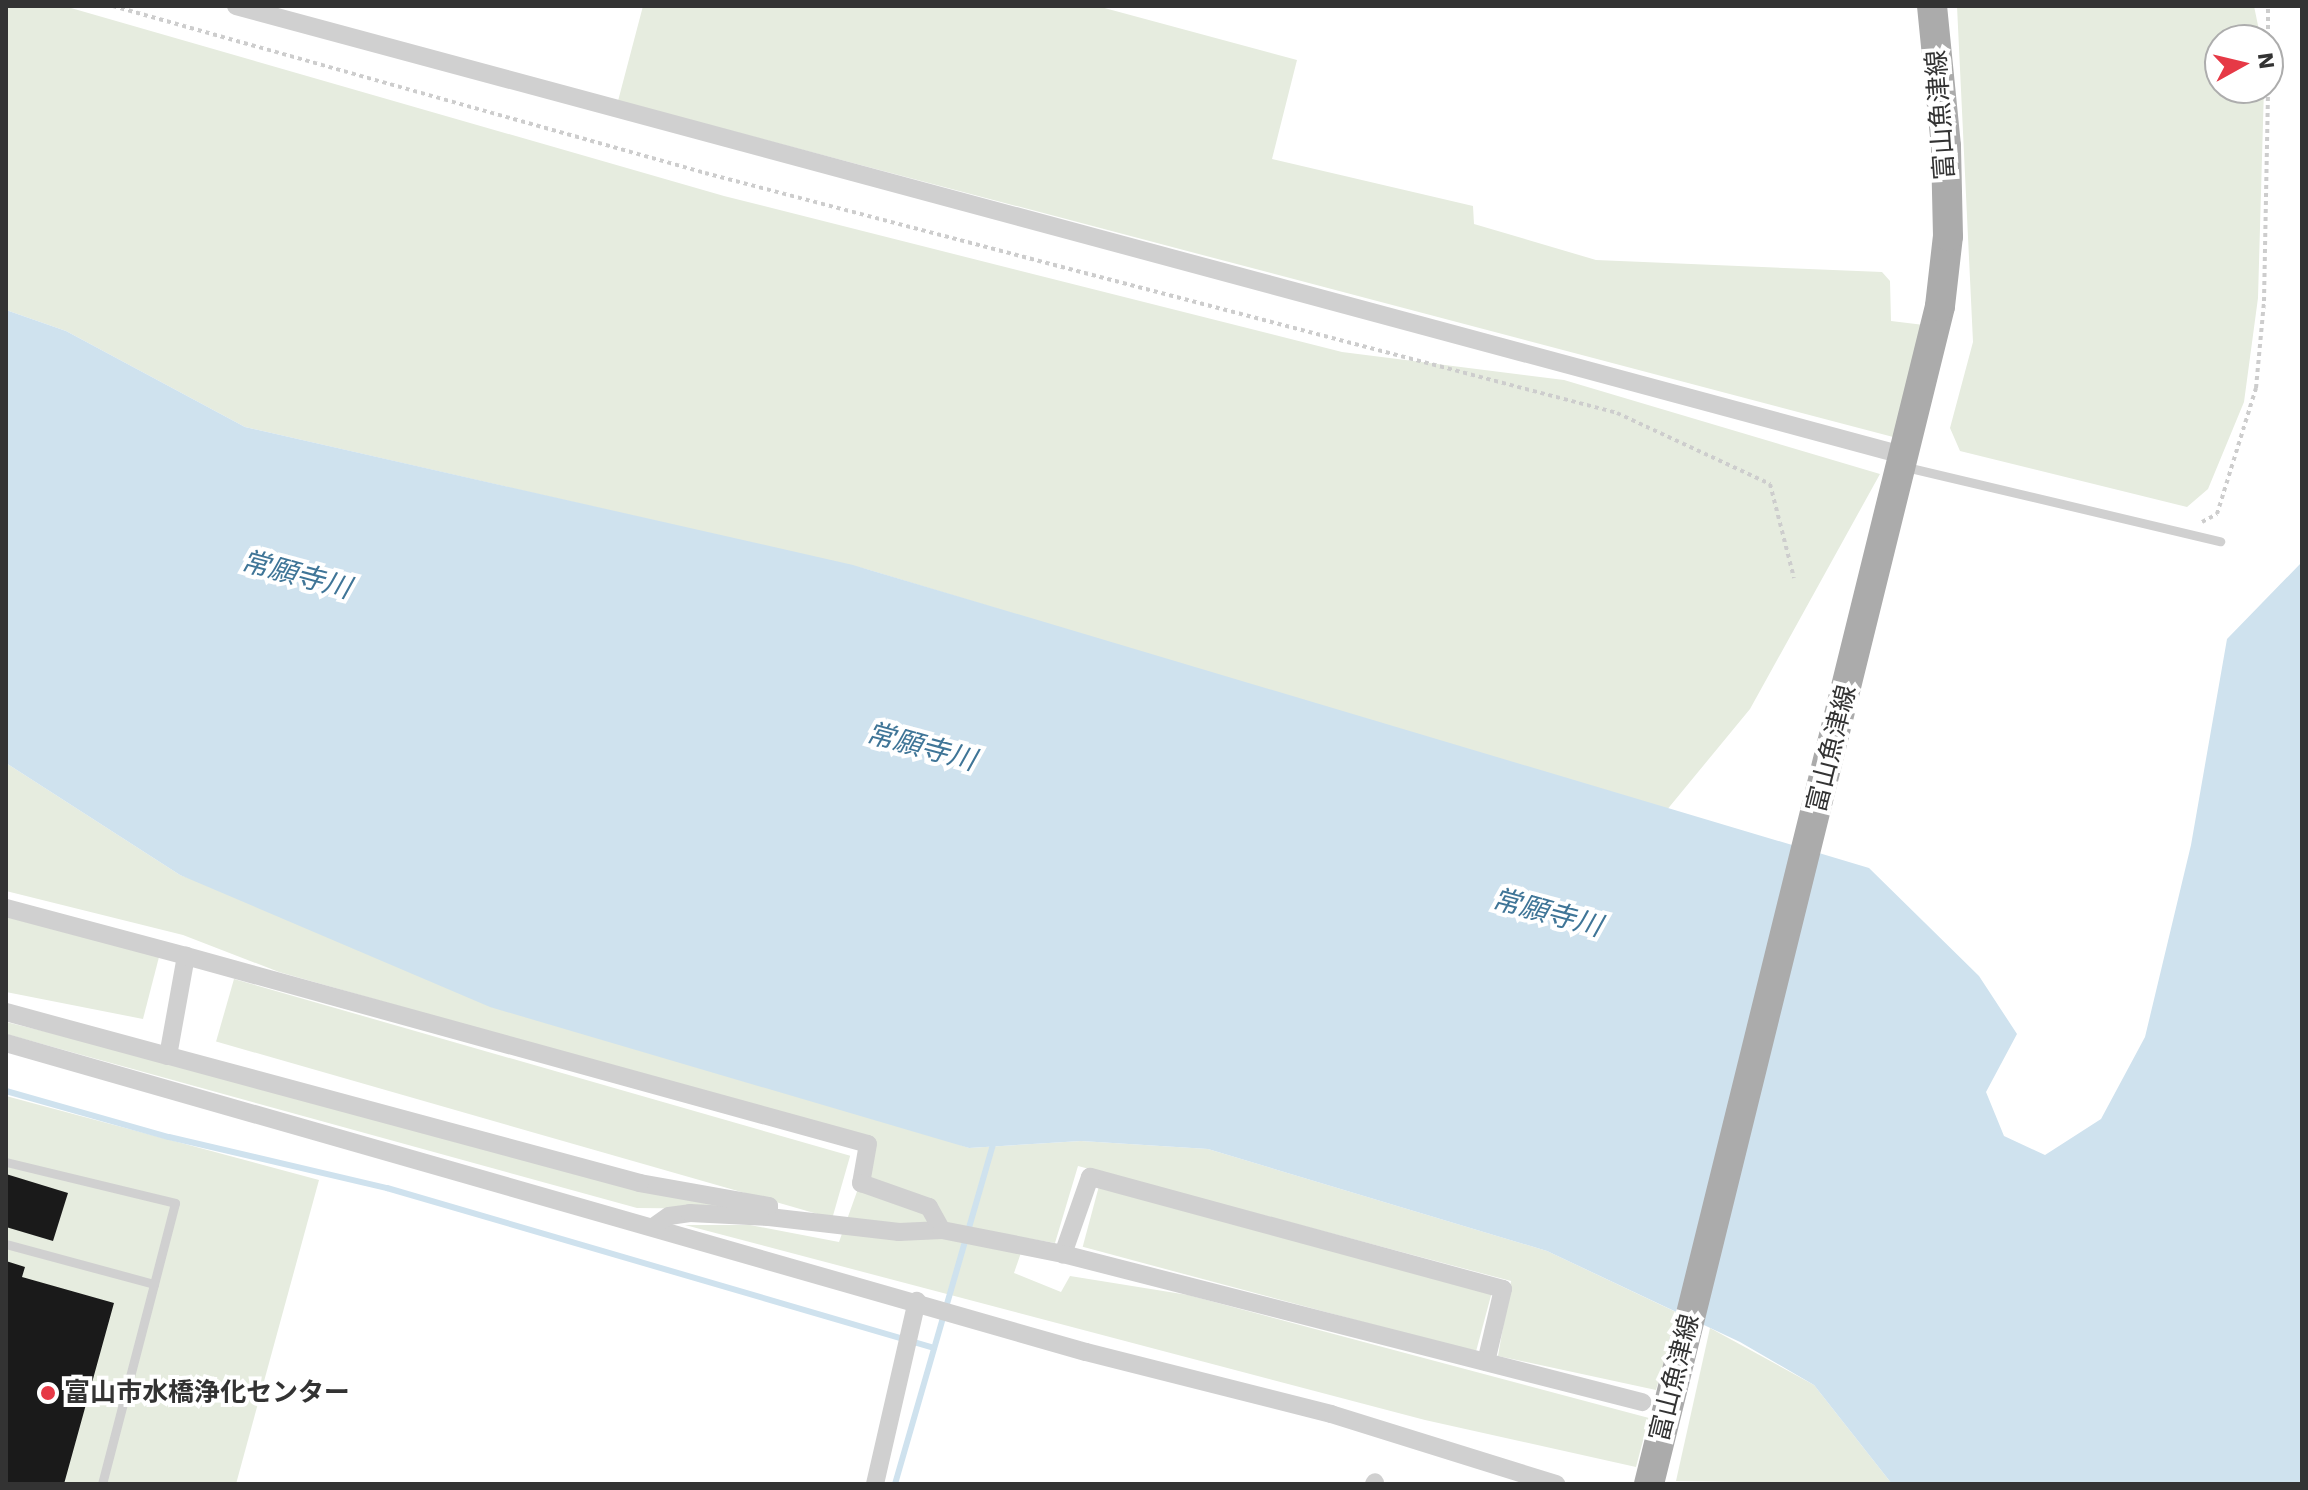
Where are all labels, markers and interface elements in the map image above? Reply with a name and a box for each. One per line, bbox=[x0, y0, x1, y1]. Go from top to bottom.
north arrow bbox=[2204, 24, 2284, 104]
street label: 富山魚津線 bbox=[1921, 49, 1961, 181]
text: N bbox=[2253, 51, 2280, 71]
water label: 常願寺川 bbox=[238, 544, 354, 606]
street label: 富山魚津線 bbox=[1801, 682, 1863, 816]
water label: 常願寺川 bbox=[863, 716, 979, 778]
water label: 常願寺川 bbox=[1489, 882, 1605, 944]
street label: 富山魚津線 bbox=[1644, 1311, 1706, 1445]
place label: 富山市水橋浄化センター bbox=[64, 1377, 350, 1409]
marker: 富山市水橋浄化センター bbox=[39, 1384, 57, 1402]

